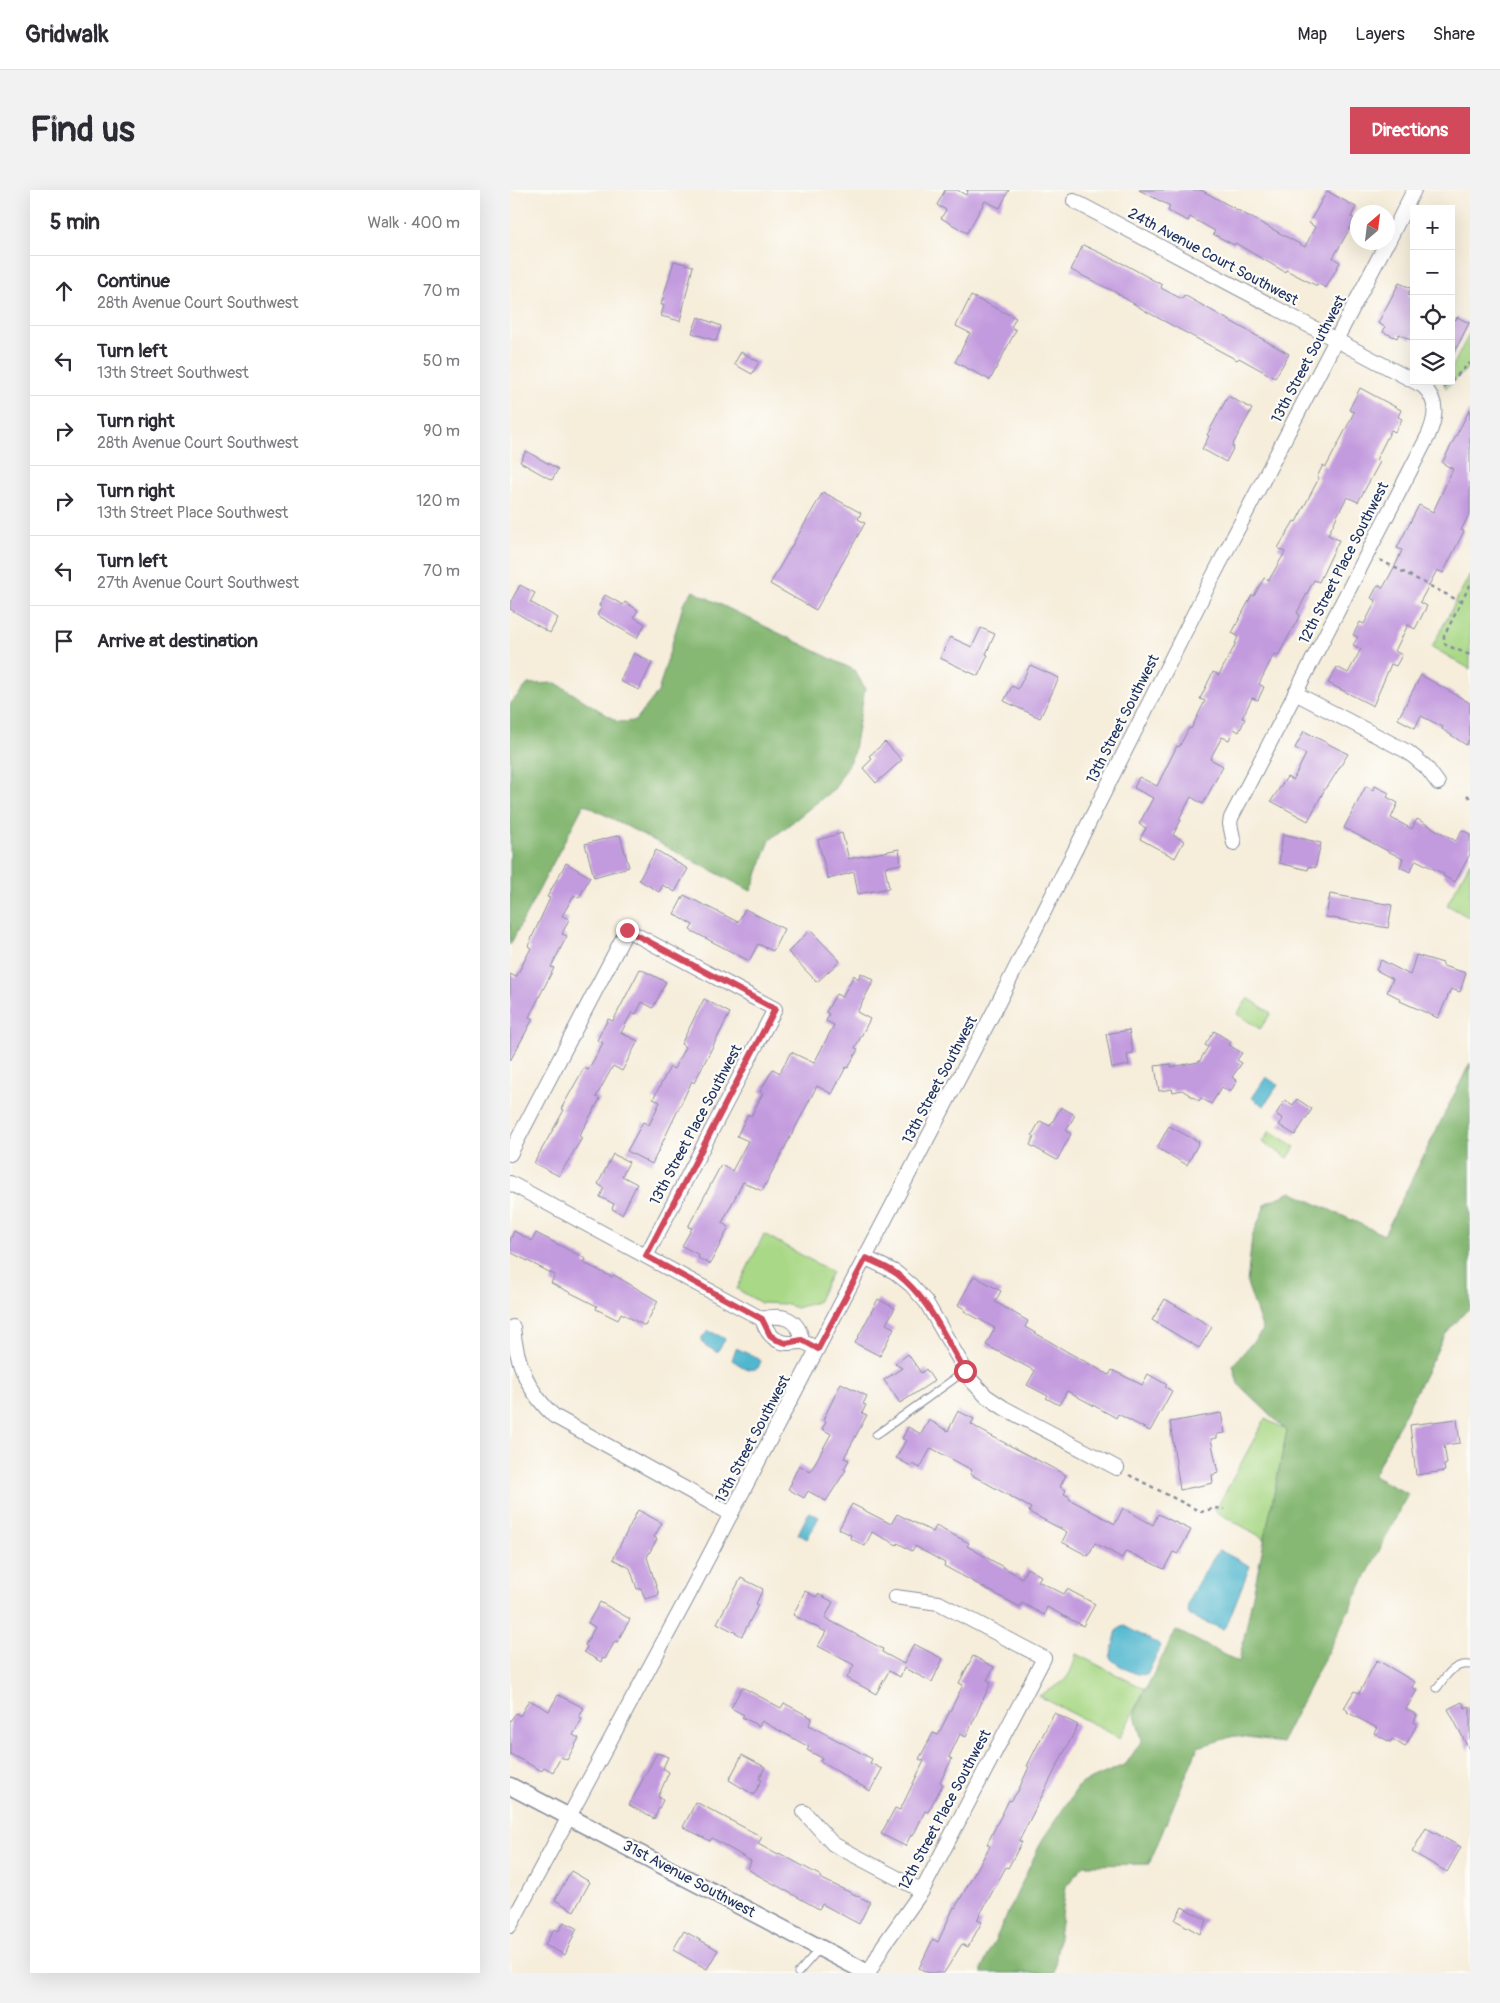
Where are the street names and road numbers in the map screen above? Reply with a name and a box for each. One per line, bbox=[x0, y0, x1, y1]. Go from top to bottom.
street label: 24th Avenue Court Southwest bbox=[1125, 204, 1302, 310]
street label: 13th Street Southwest bbox=[1267, 291, 1351, 426]
street label: 12th Street Place Southwest bbox=[1295, 478, 1394, 647]
street label: 13th Street Southwest bbox=[1082, 650, 1164, 787]
street label: 13th Street Southwest bbox=[898, 1012, 982, 1147]
street label: 13th Street Place Southwest bbox=[646, 1041, 747, 1209]
street label: 13th Street Southwest bbox=[711, 1371, 795, 1506]
street label: 12th Street Place Southwest bbox=[895, 1726, 996, 1894]
street label: 31st Avenue Southwest bbox=[620, 1836, 759, 1922]

